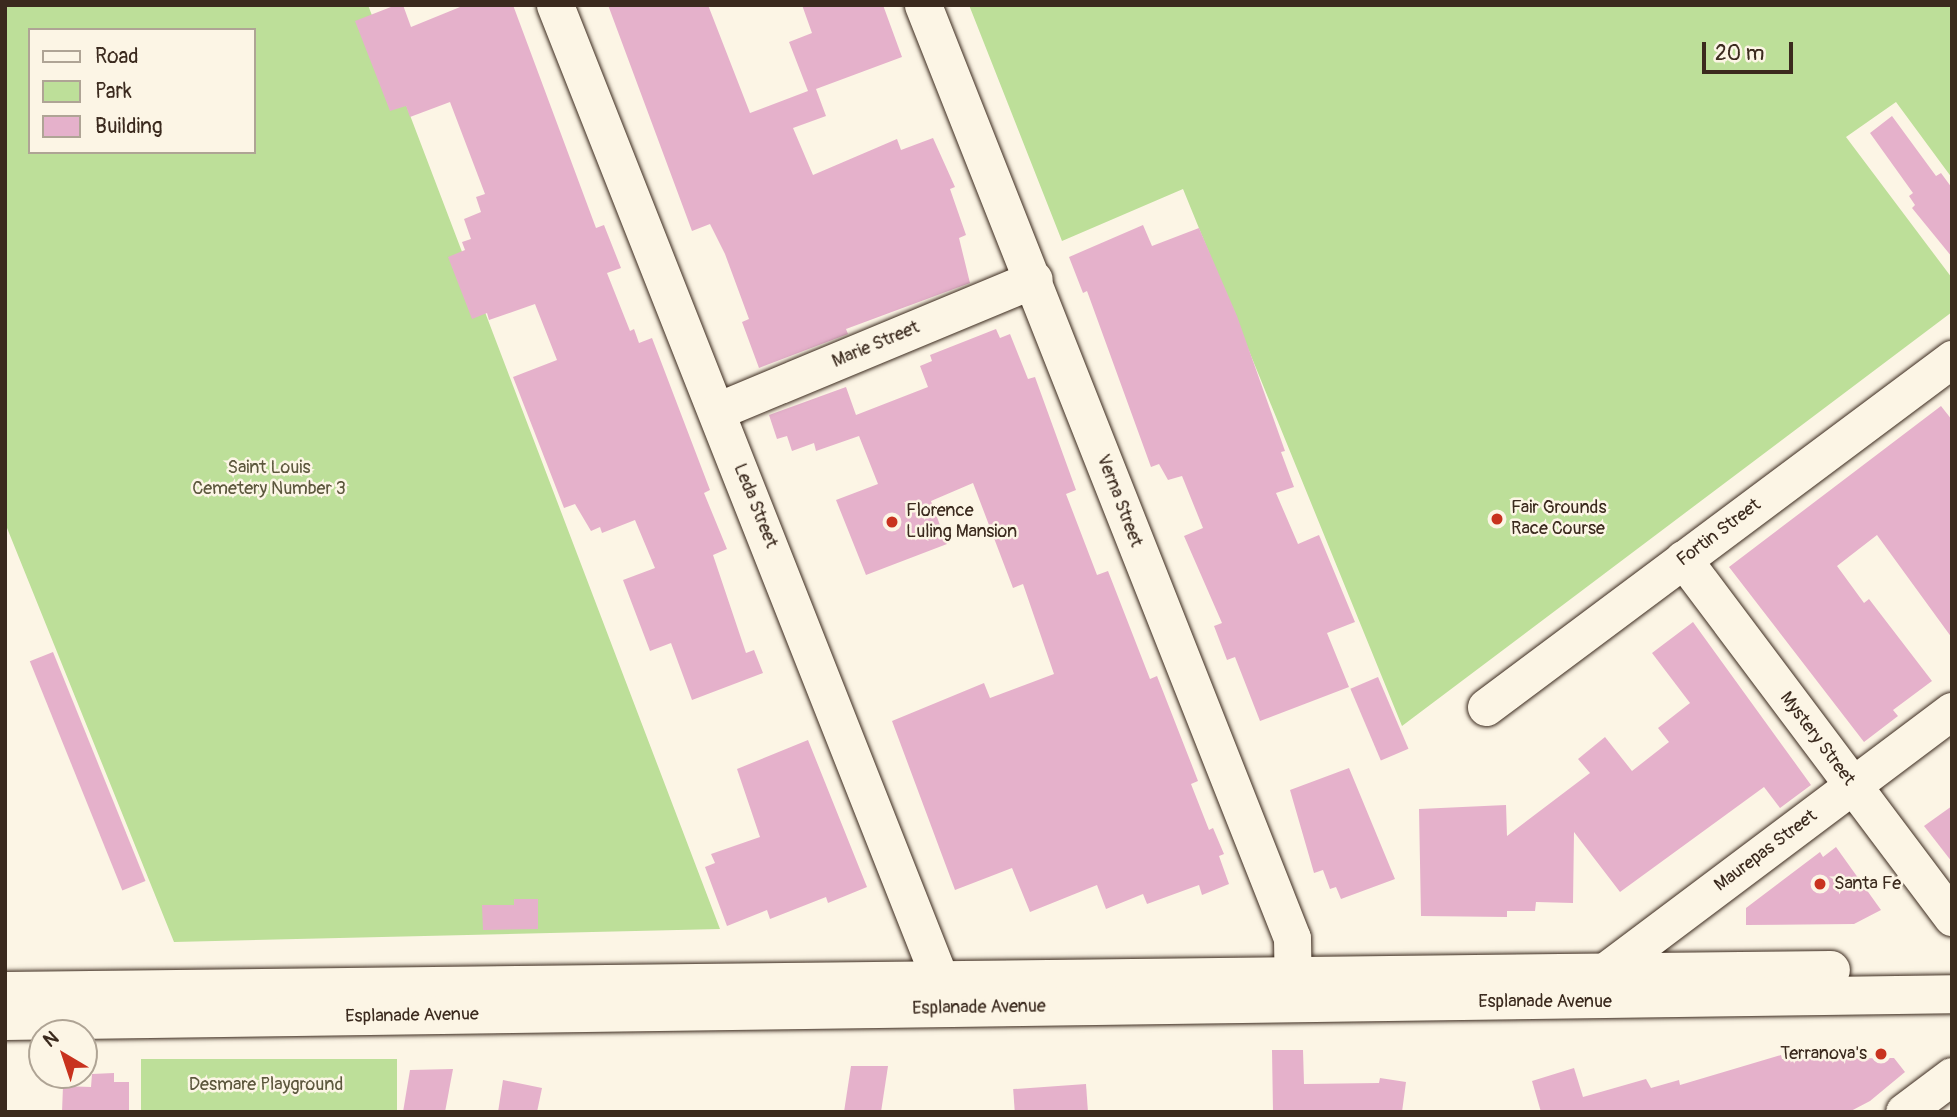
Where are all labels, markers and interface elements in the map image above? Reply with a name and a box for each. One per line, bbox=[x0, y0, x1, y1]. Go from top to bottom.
legend bbox=[28, 28, 256, 154]
scale bar bbox=[1705, 28, 1796, 72]
text: 20 m bbox=[1715, 40, 1764, 67]
text: Road bbox=[95, 43, 139, 70]
text: Park bbox=[95, 78, 132, 105]
text: Building bbox=[95, 113, 162, 140]
street label: Marie Street bbox=[829, 317, 923, 373]
street label: Verna Street bbox=[1091, 452, 1147, 550]
park label: Saint Louis Cemetery Number 3 bbox=[192, 458, 346, 500]
street label: Leda Street bbox=[728, 461, 782, 551]
street label: Fortin Street bbox=[1673, 495, 1765, 571]
place label: Fair Grounds Race Course bbox=[1511, 498, 1606, 540]
place label: Florence Luling Mansion bbox=[906, 501, 1017, 544]
marker: Fair Grounds Race Course bbox=[1489, 511, 1505, 527]
marker: Florence Luling Mansion bbox=[884, 514, 900, 530]
street label: Mystery Street bbox=[1775, 688, 1859, 790]
street label: Maurepas Street bbox=[1711, 805, 1821, 897]
place label: Santa Fe bbox=[1834, 873, 1901, 895]
marker: Santa Fe bbox=[1812, 876, 1828, 892]
street label: Esplanade Avenue bbox=[1478, 991, 1612, 1013]
street label: Esplanade Avenue bbox=[912, 996, 1046, 1020]
street label: Esplanade Avenue bbox=[345, 1004, 479, 1028]
north arrow bbox=[28, 1019, 98, 1089]
text: N bbox=[38, 1026, 64, 1053]
place label: Terranova's bbox=[1780, 1043, 1867, 1065]
marker: Terranova's bbox=[1873, 1046, 1889, 1062]
park label: Desmare Playground bbox=[189, 1074, 343, 1096]

